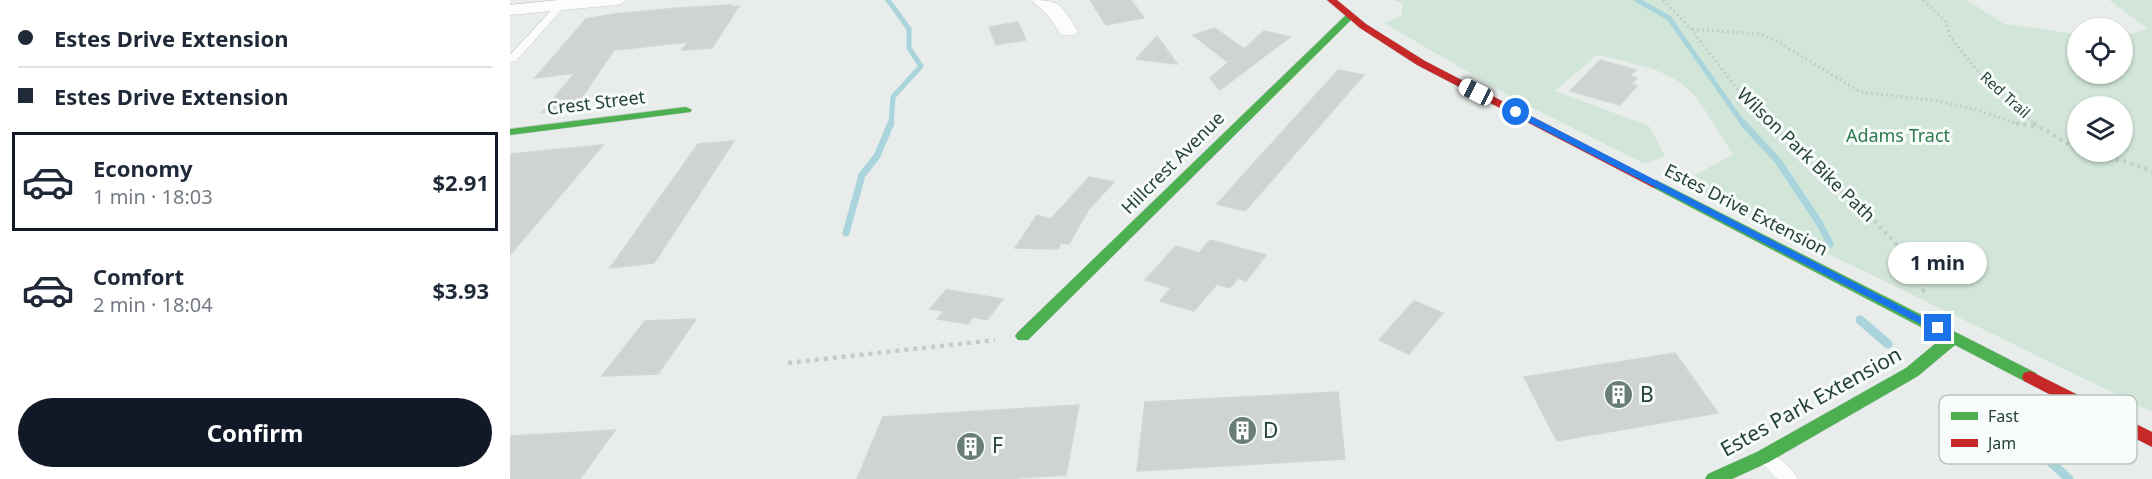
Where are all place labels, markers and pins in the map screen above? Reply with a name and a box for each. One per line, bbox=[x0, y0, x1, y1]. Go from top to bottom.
building icon: B bbox=[1603, 379, 1635, 411]
place label: B bbox=[1640, 380, 1654, 408]
building icon: D bbox=[1226, 415, 1258, 447]
place label: D bbox=[1263, 416, 1278, 444]
building icon: F bbox=[955, 430, 987, 462]
place label: F bbox=[992, 431, 1003, 459]

